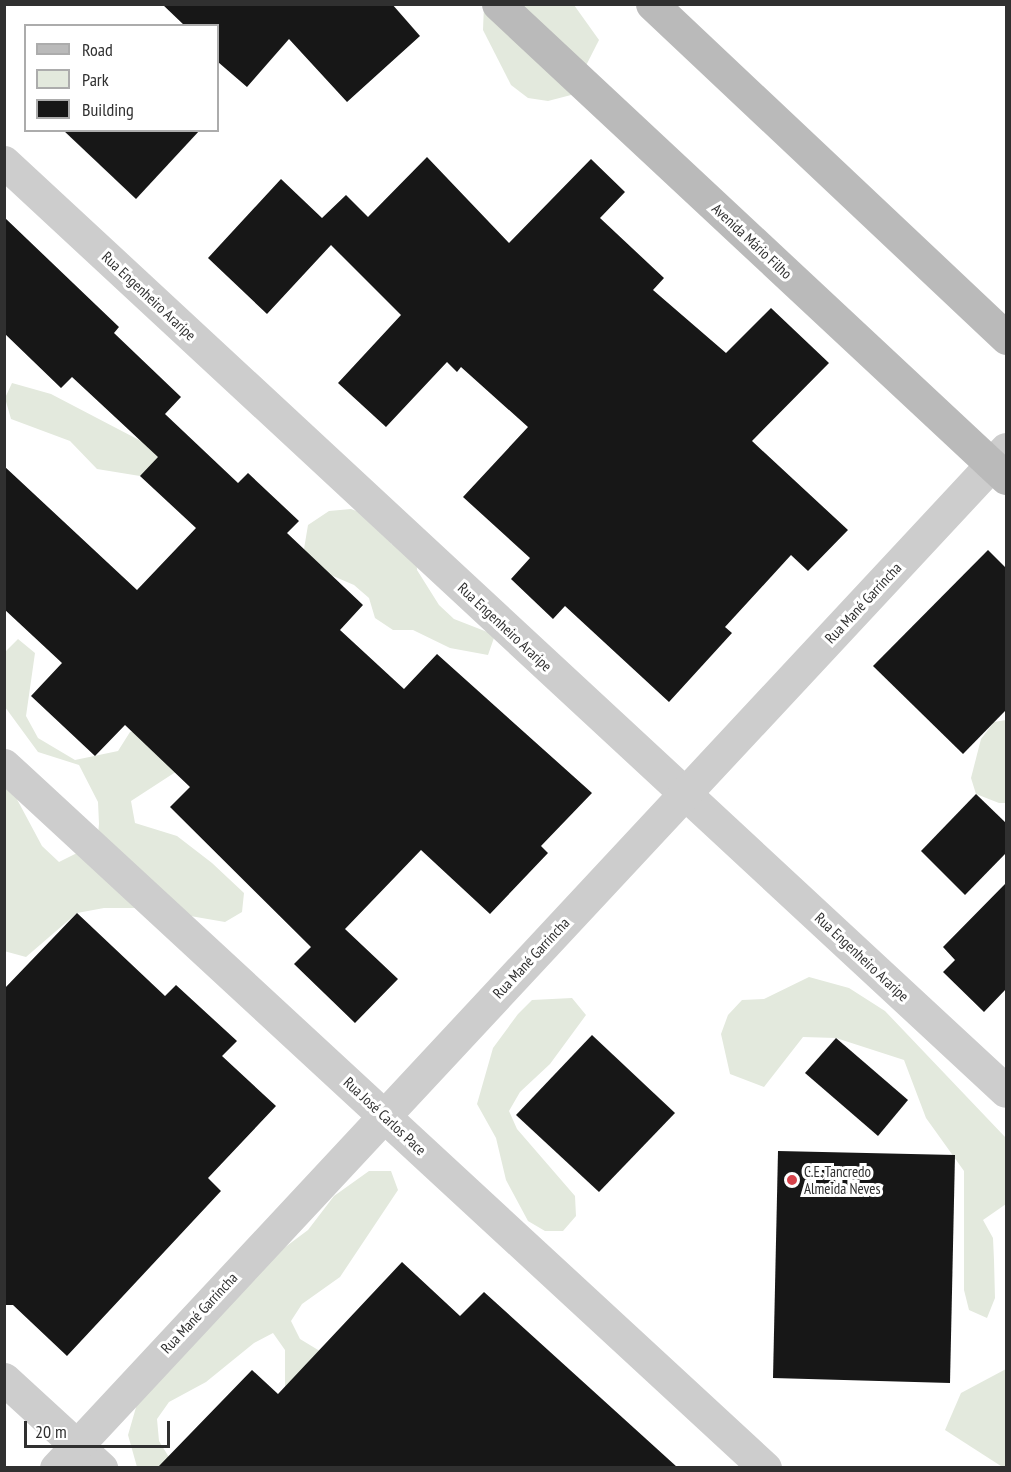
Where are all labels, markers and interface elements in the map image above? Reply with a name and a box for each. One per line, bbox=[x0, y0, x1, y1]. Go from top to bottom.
legend bbox=[24, 24, 219, 132]
text: Road bbox=[82, 38, 113, 61]
text: Park bbox=[82, 68, 109, 91]
text: Building bbox=[82, 98, 134, 121]
street label: Avenida Mário Filho bbox=[708, 199, 796, 283]
street label: Rua Engenheiro Araripe bbox=[98, 248, 200, 344]
street label: Rua Mané Garrincha bbox=[821, 559, 905, 647]
street label: Rua Engenheiro Araripe bbox=[454, 579, 556, 675]
street label: Rua Engenheiro Araripe bbox=[811, 909, 913, 1005]
street label: Rua Mané Garrincha bbox=[489, 914, 573, 1002]
street label: Rua José Carlos Pace bbox=[340, 1073, 430, 1159]
place label: C.E. Tancredo Almeida Neves bbox=[804, 1162, 881, 1197]
marker: C.E. Tancredo Almeida Neves bbox=[785, 1173, 799, 1187]
street label: Rua Mané Garrincha bbox=[157, 1269, 241, 1357]
scale bar bbox=[27, 1409, 172, 1447]
text: 20 m bbox=[35, 1420, 67, 1443]

